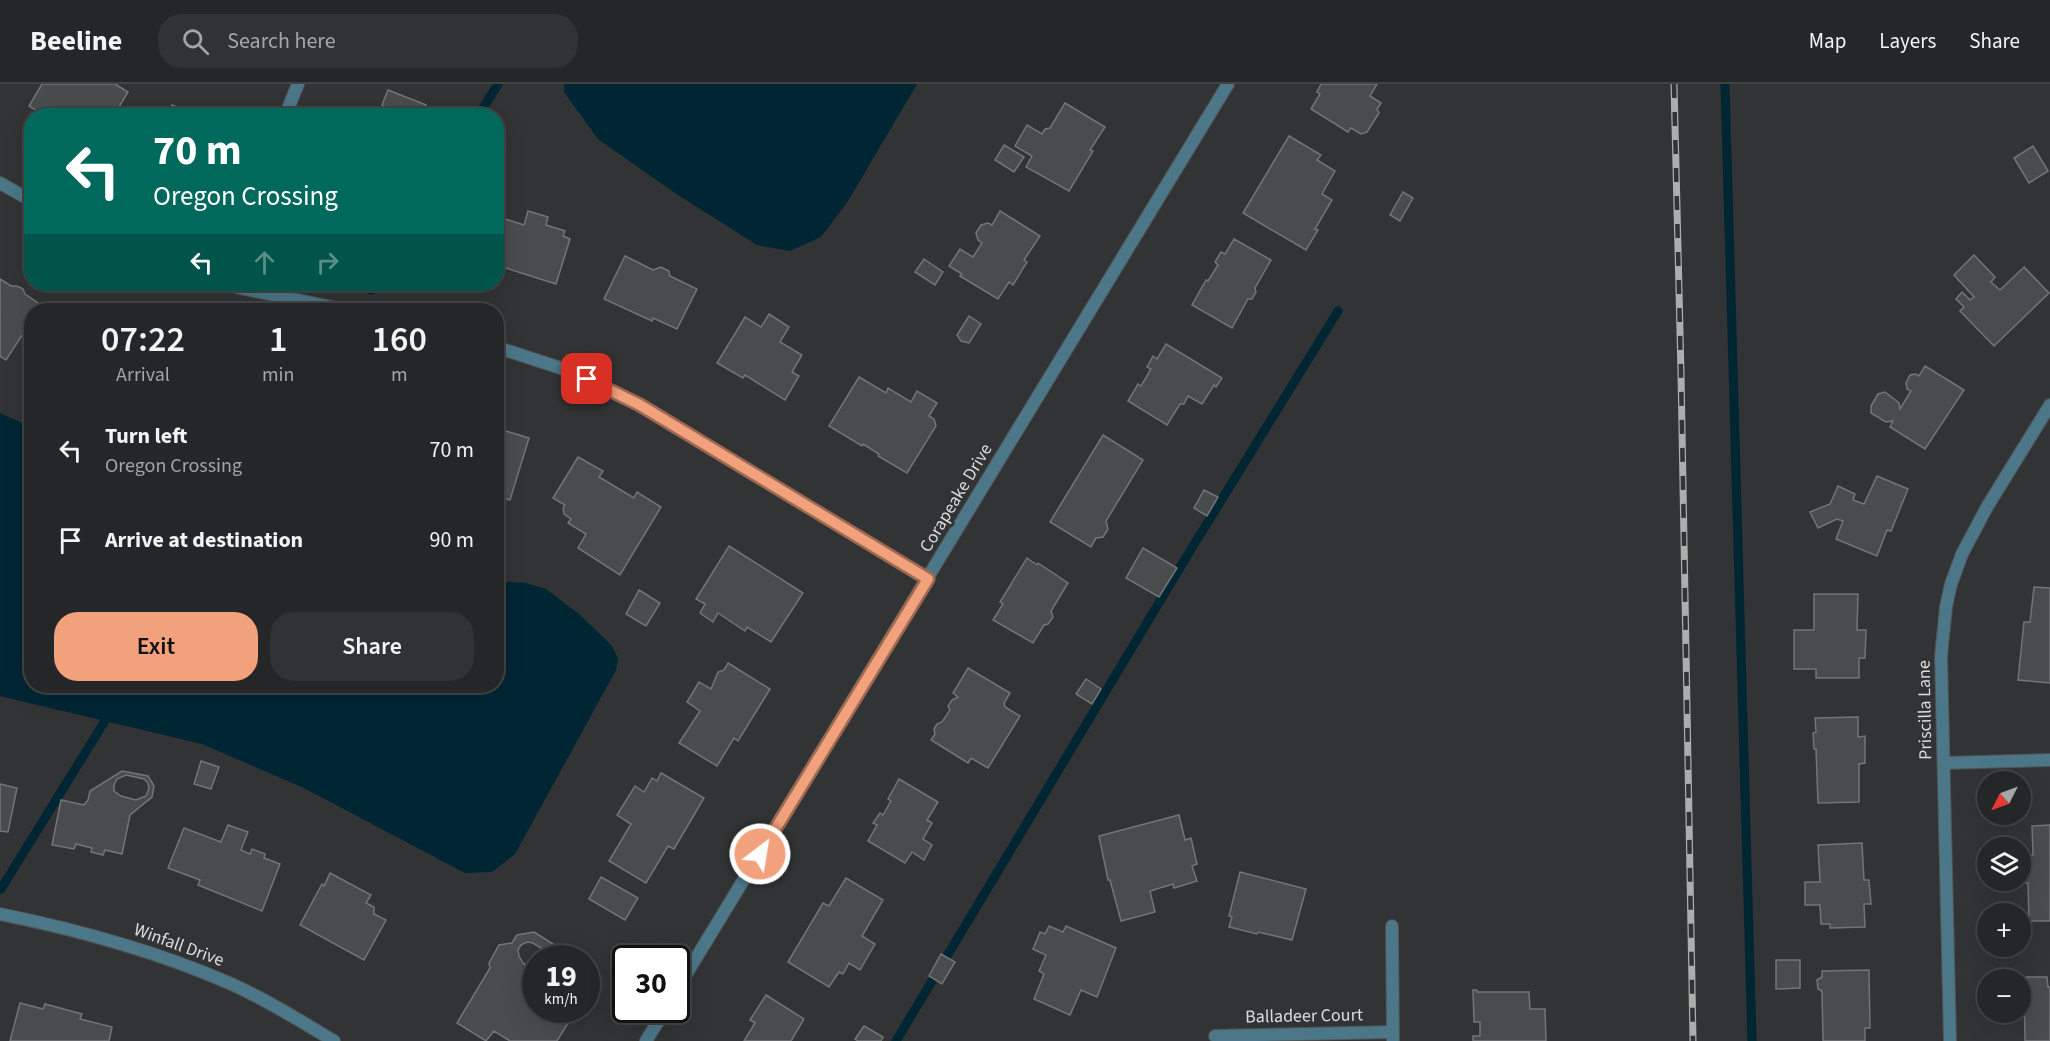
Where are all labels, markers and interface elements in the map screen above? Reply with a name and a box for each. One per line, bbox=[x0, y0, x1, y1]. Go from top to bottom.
search box bbox=[158, 14, 578, 68]
text: Beeline bbox=[30, 21, 122, 61]
icon: search bbox=[179, 25, 212, 58]
text: Search here bbox=[227, 25, 336, 57]
text: Map bbox=[1809, 26, 1846, 56]
text: Layers bbox=[1879, 26, 1936, 56]
text: Share bbox=[1969, 26, 2020, 56]
text: 70 m bbox=[153, 121, 242, 181]
icon: left bbox=[54, 132, 132, 210]
text: Oregon Crossing bbox=[153, 177, 338, 216]
icon: left bbox=[185, 246, 218, 279]
icon: ahead bbox=[248, 246, 281, 279]
icon: right bbox=[311, 246, 344, 279]
text: 07:22 bbox=[101, 314, 185, 365]
text: 1 bbox=[269, 314, 287, 365]
text: 160 bbox=[371, 314, 427, 365]
pin bbox=[561, 353, 612, 404]
text: Arrival bbox=[116, 361, 170, 389]
text: min bbox=[262, 361, 294, 389]
text: m bbox=[391, 361, 407, 389]
icon: arrive bbox=[570, 362, 603, 395]
text: Turn left bbox=[105, 420, 187, 452]
icon: left bbox=[54, 434, 87, 467]
text: 70 m bbox=[429, 434, 474, 466]
street label: Corapeake Drive bbox=[914, 439, 998, 557]
text: Oregon Crossing bbox=[105, 452, 242, 480]
icon: arrive bbox=[54, 524, 87, 557]
text: Arrive at destination bbox=[105, 524, 303, 556]
text: 90 m bbox=[429, 524, 474, 556]
button: Exit bbox=[54, 612, 258, 681]
button: Share bbox=[270, 612, 474, 681]
street label: Priscilla Lane bbox=[1912, 660, 1938, 760]
north arrow bbox=[1977, 771, 2031, 825]
map controls bbox=[1977, 771, 2031, 1023]
position arrow bbox=[728, 822, 792, 886]
button: layers bbox=[1977, 837, 2031, 891]
button: + bbox=[1977, 903, 2031, 957]
street label: Winfall Drive bbox=[130, 917, 228, 973]
speed limit sign: 30 bbox=[612, 945, 690, 1023]
text: 19 bbox=[545, 955, 577, 998]
button: − bbox=[1977, 969, 2031, 1023]
text: km/h bbox=[544, 989, 578, 1010]
street label: Balladeer Court bbox=[1245, 1002, 1363, 1030]

